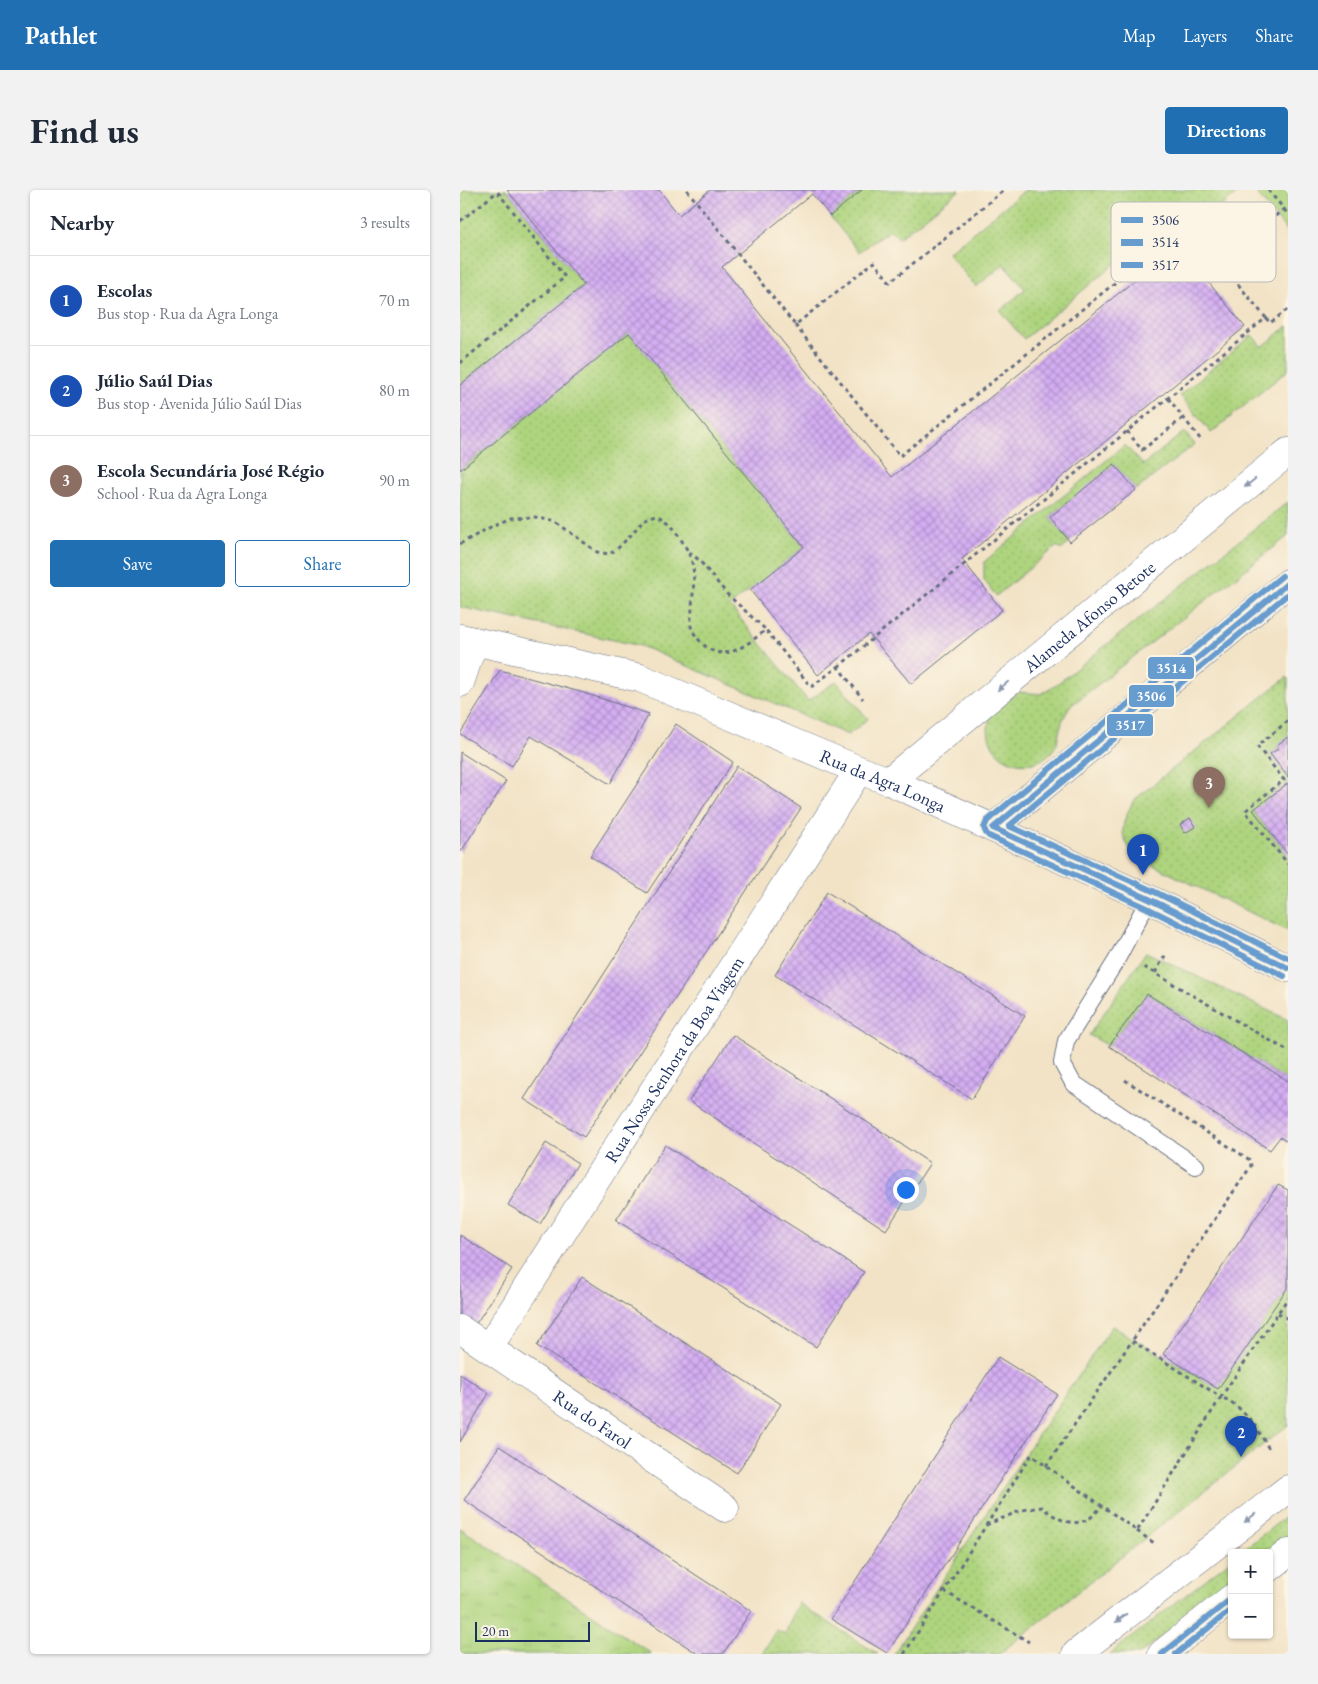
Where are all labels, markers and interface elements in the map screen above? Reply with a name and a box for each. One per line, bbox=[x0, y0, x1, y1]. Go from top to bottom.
text: Pathlet bbox=[25, 20, 97, 51]
text: Map bbox=[1123, 24, 1155, 47]
text: Layers bbox=[1183, 24, 1227, 47]
text: Share bbox=[1255, 24, 1293, 47]
button: Directions bbox=[1165, 107, 1288, 154]
text: Find us bbox=[30, 108, 139, 153]
legend bbox=[1111, 202, 1276, 282]
text: Nearby bbox=[50, 209, 114, 236]
text: 3506 bbox=[1152, 211, 1179, 229]
text: 3 results bbox=[360, 212, 410, 233]
text: 3514 bbox=[1152, 233, 1179, 251]
text: 3517 bbox=[1152, 256, 1179, 274]
text: Escolas bbox=[97, 278, 152, 303]
text: 1 bbox=[62, 290, 70, 311]
text: 70 m bbox=[379, 290, 410, 311]
text: Bus stop · Rua da Agra Longa bbox=[97, 303, 278, 324]
text: Júlio Saúl Dias bbox=[97, 368, 213, 393]
text: 2 bbox=[62, 380, 70, 401]
text: 80 m bbox=[379, 380, 410, 401]
text: Bus stop · Avenida Júlio Saúl Dias bbox=[97, 393, 302, 414]
text: Escola Secundária José Régio bbox=[97, 458, 324, 483]
text: 3 bbox=[62, 470, 70, 491]
text: 90 m bbox=[379, 470, 410, 491]
one-way arrow bbox=[1244, 477, 1257, 488]
text: School · Rua da Agra Longa bbox=[97, 483, 267, 504]
button: Save bbox=[50, 540, 225, 587]
button: Share bbox=[235, 540, 410, 587]
street label: Alameda Afonso Betote bbox=[1017, 555, 1159, 678]
line badge: 3514 bbox=[1147, 656, 1195, 680]
text: 3514 bbox=[1156, 659, 1186, 677]
one-way arrow bbox=[998, 680, 1010, 692]
line badge: 3506 bbox=[1128, 684, 1175, 708]
text: 3506 bbox=[1136, 687, 1166, 705]
line badge: 3517 bbox=[1106, 713, 1154, 737]
text: 3517 bbox=[1115, 716, 1145, 734]
street label: Rua da Agra Longa bbox=[817, 744, 950, 817]
pin: 3 bbox=[1193, 767, 1225, 808]
pin: 1 bbox=[1127, 834, 1159, 875]
street label: Rua Nossa Senhora da Boa Viagem bbox=[599, 952, 748, 1167]
your location bbox=[893, 1177, 919, 1203]
street label: Rua do Farol bbox=[549, 1384, 636, 1453]
pin: 2 bbox=[1225, 1416, 1257, 1457]
one-way arrow bbox=[1243, 1513, 1256, 1524]
map controls bbox=[1228, 1549, 1273, 1639]
button: + bbox=[1228, 1549, 1273, 1594]
button: − bbox=[1228, 1594, 1273, 1639]
one-way arrow bbox=[1115, 1613, 1128, 1624]
scale bar bbox=[475, 1619, 590, 1642]
text: 20 m bbox=[482, 1622, 509, 1640]

